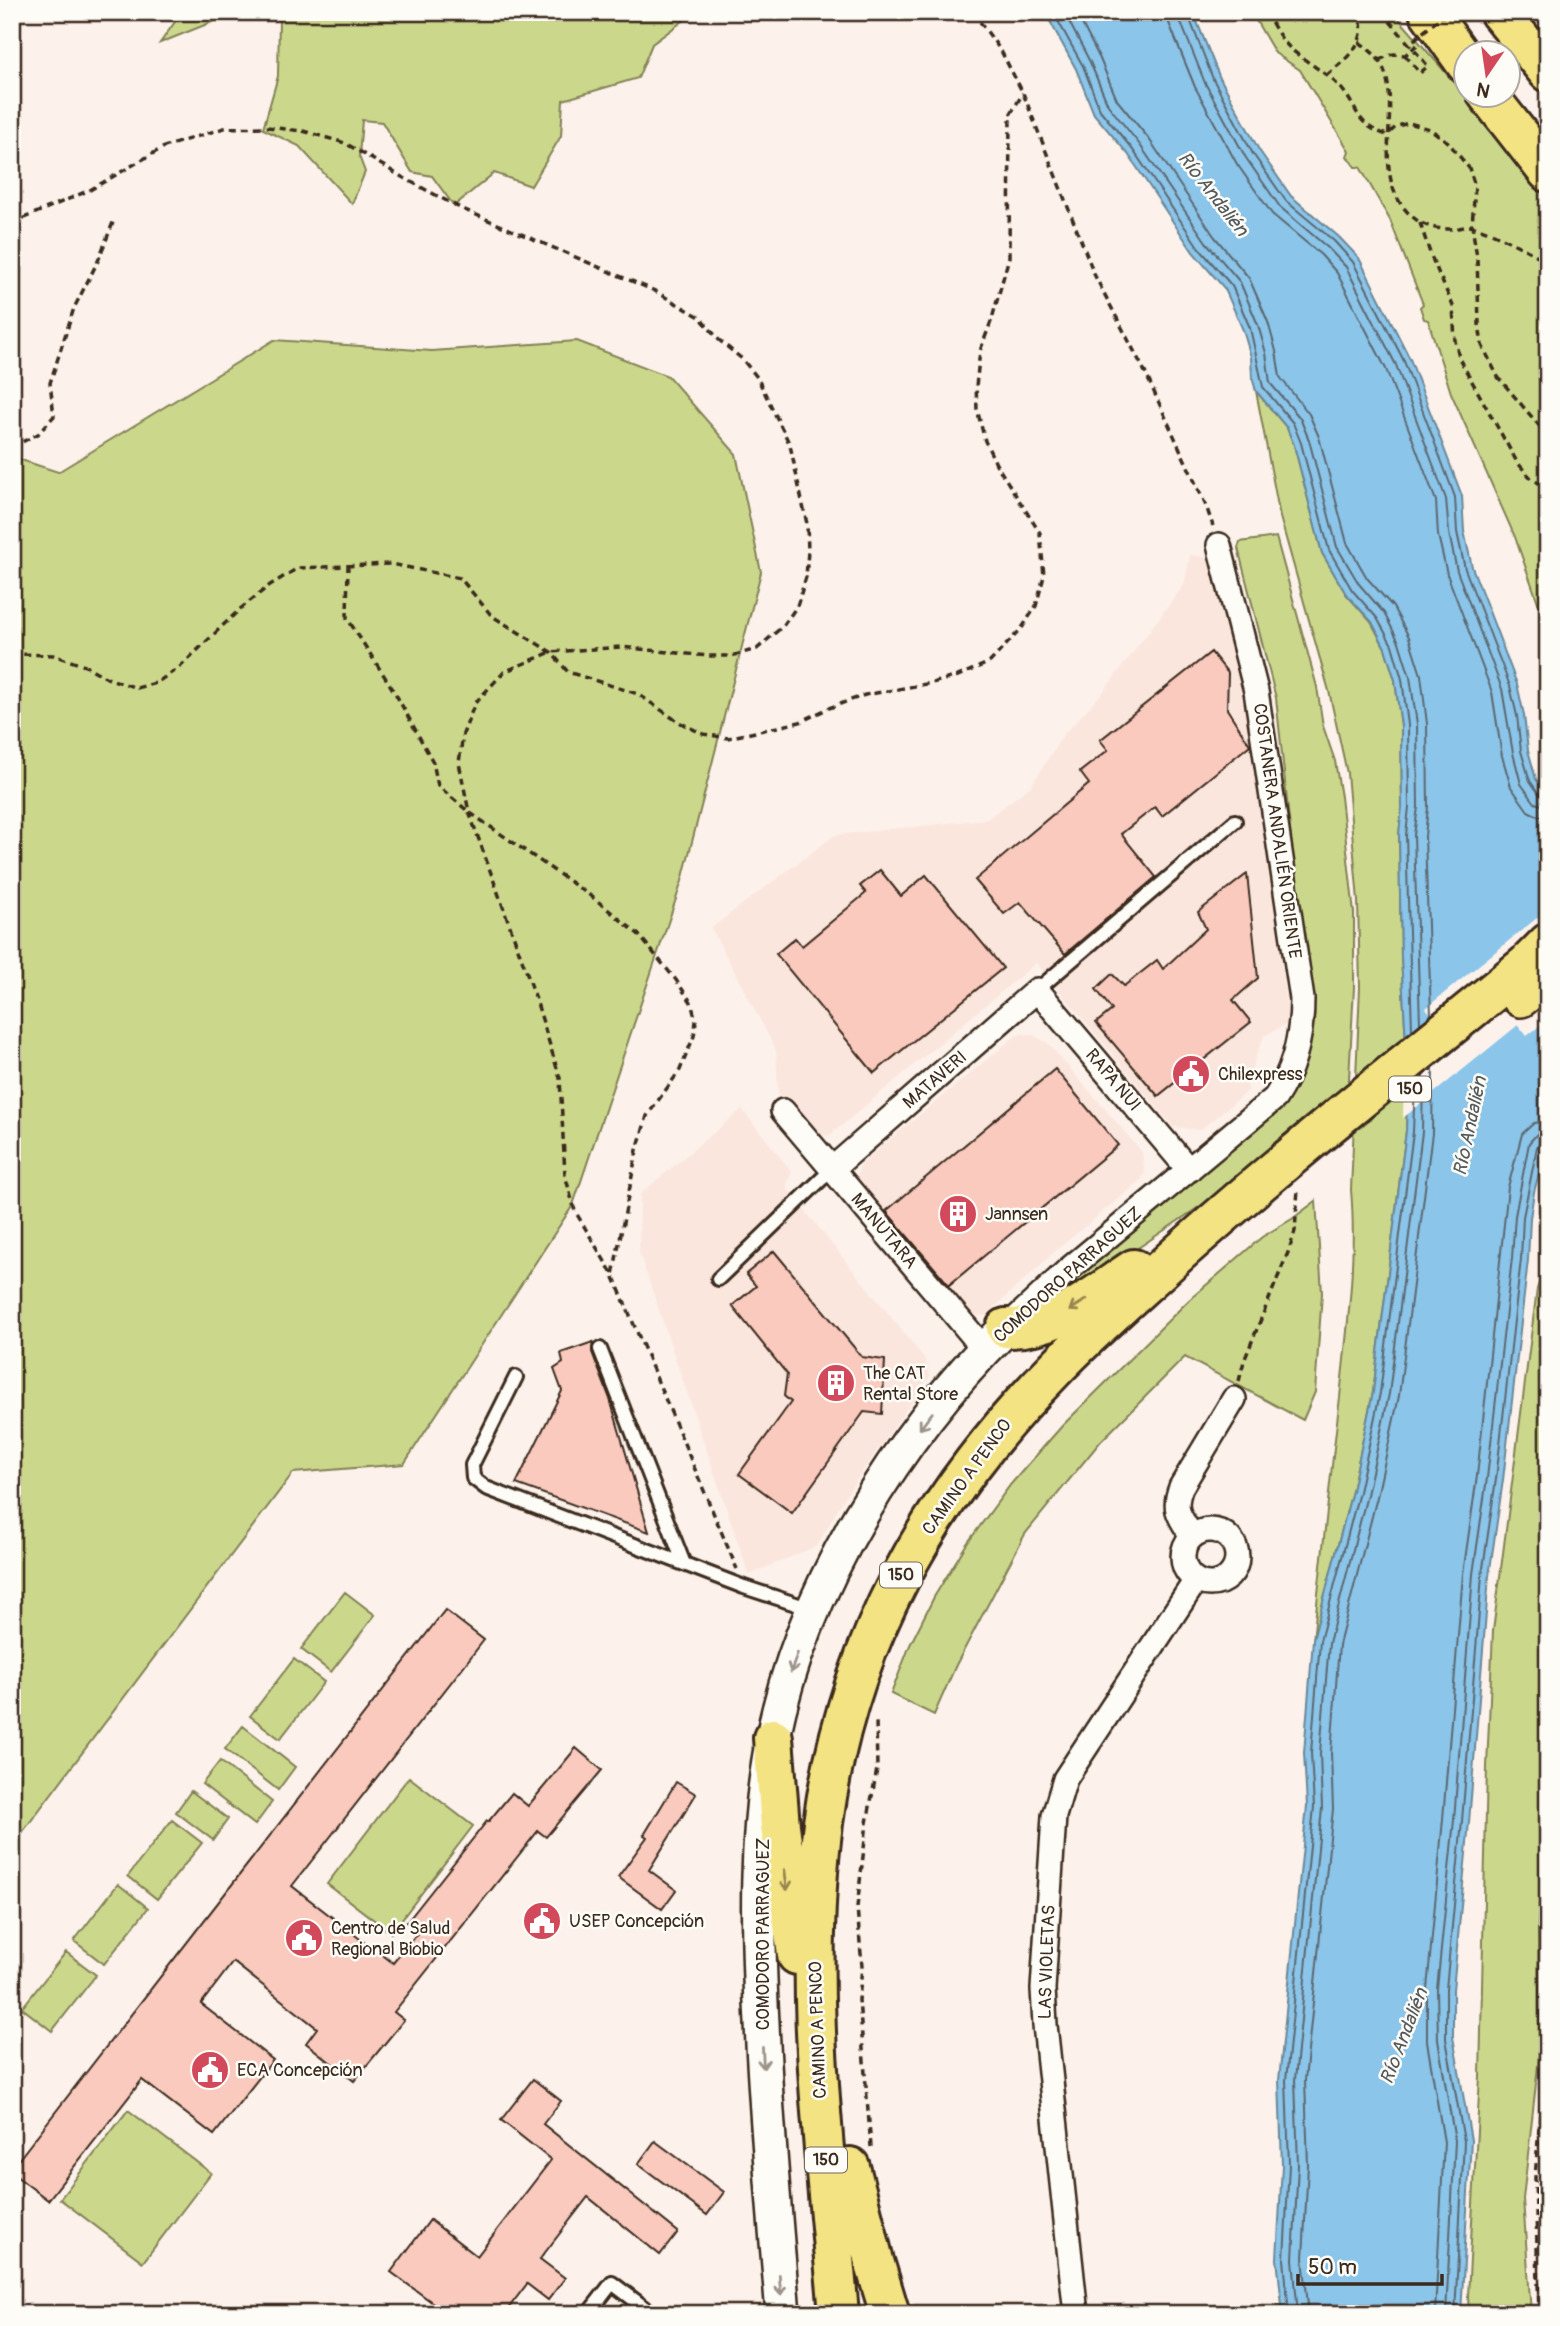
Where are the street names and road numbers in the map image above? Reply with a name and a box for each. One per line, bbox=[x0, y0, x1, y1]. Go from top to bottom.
street label: COSTANERA ANDALIÉN ORIENTE bbox=[1248, 702, 1306, 960]
street label: RAPA NUI bbox=[1080, 1044, 1146, 1116]
street label: MATAVERI bbox=[898, 1046, 972, 1114]
road number: 150 bbox=[1389, 1077, 1431, 1102]
street label: MANUTARA bbox=[846, 1188, 923, 1274]
street label: COMODORO PARRAGUEZ bbox=[989, 1202, 1147, 1348]
street label: CAMINO A PENCO bbox=[917, 1415, 1017, 1539]
road number: 150 bbox=[880, 1562, 922, 1588]
street label: COMODORO PARRAGUEZ bbox=[752, 1838, 775, 2030]
street label: LAS VIOLETAS bbox=[1034, 1904, 1060, 2020]
street label: CAMINO A PENCO bbox=[804, 1961, 832, 2099]
road number: 150 bbox=[805, 2148, 847, 2172]

